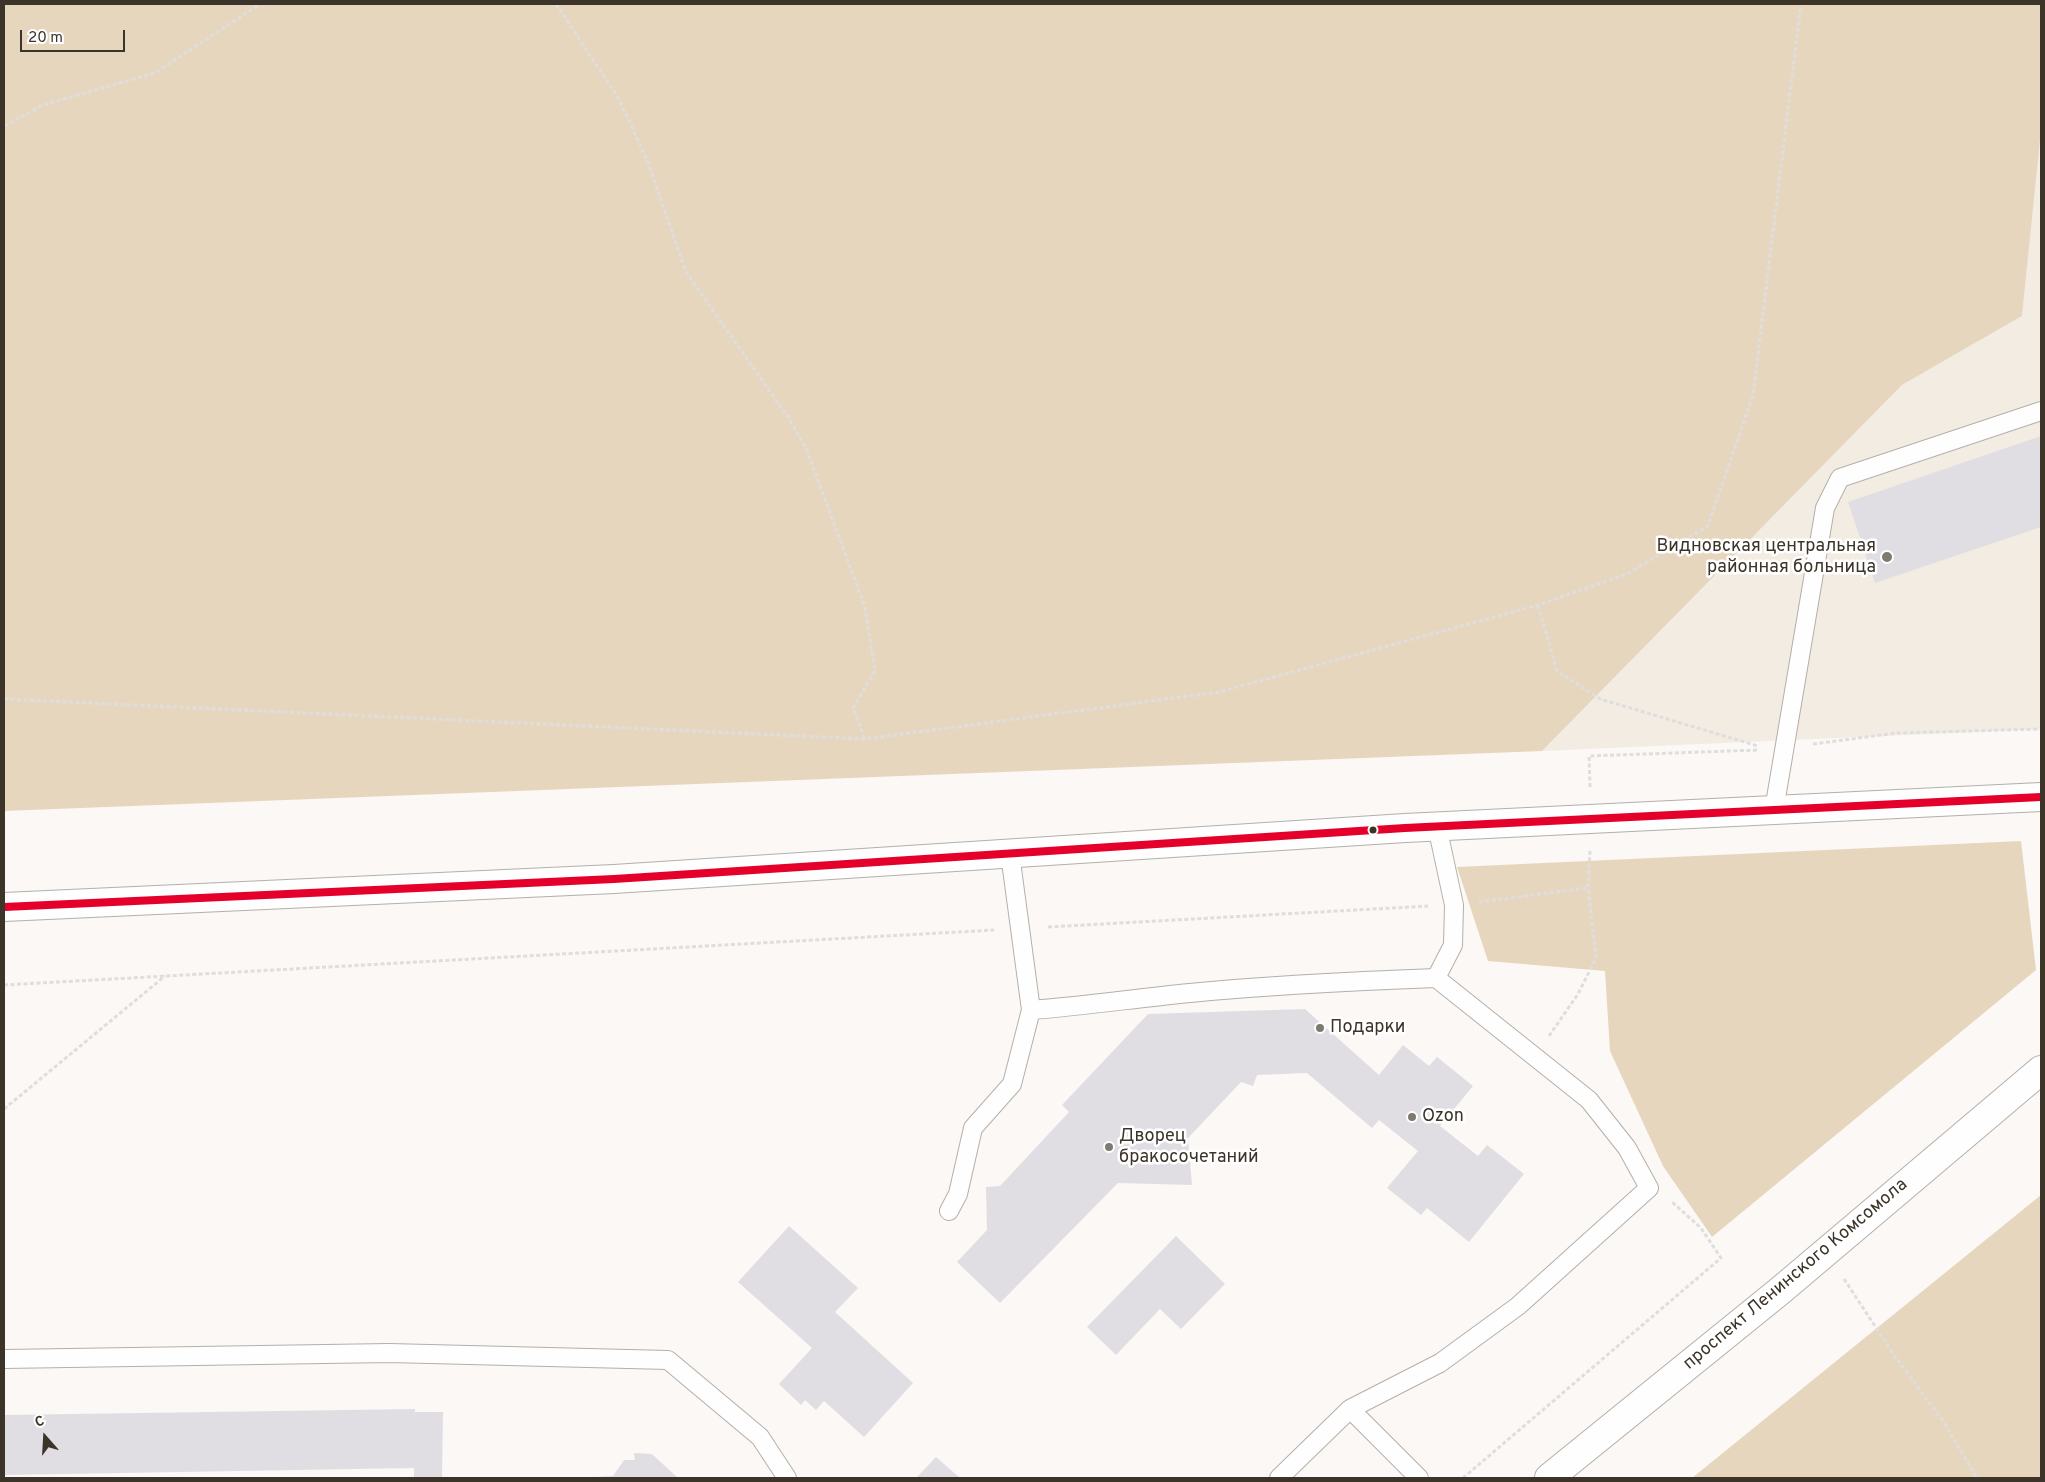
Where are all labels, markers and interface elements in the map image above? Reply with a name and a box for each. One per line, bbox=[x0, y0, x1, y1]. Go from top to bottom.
scale bar bbox=[22, 20, 128, 52]
text: 20 m bbox=[28, 29, 63, 48]
place label: Видновская центральная районная больница bbox=[1656, 536, 1876, 578]
marker: Видновская центральная районная больница bbox=[1880, 550, 1894, 564]
unlabelled marker bbox=[1368, 825, 1378, 835]
place label: Подарки bbox=[1330, 1017, 1405, 1039]
marker: Подарки bbox=[1314, 1022, 1326, 1034]
place label: Ozon bbox=[1422, 1106, 1464, 1128]
marker: Ozon bbox=[1406, 1111, 1418, 1123]
place label: Дворец бракосочетаний bbox=[1119, 1126, 1259, 1168]
marker: Дворец бракосочетаний bbox=[1103, 1141, 1115, 1153]
street label: проспект Ленинского Комсомола bbox=[1679, 1175, 1913, 1375]
north arrow bbox=[20, 1412, 70, 1462]
text: С bbox=[33, 1413, 47, 1432]

